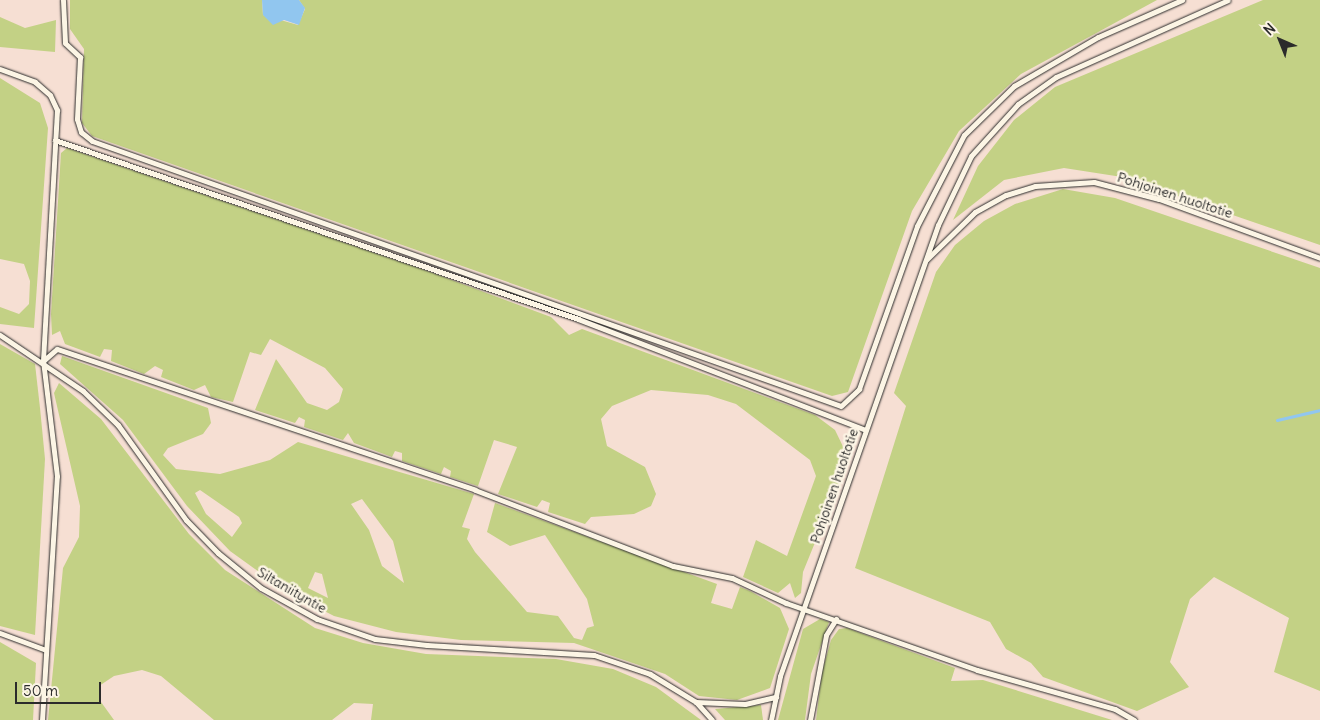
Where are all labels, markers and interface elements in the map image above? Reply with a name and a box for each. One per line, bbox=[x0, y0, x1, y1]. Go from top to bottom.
north arrow bbox=[1255, 15, 1305, 65]
text: N bbox=[1260, 19, 1279, 39]
street label: Pohjoinen huoltotie bbox=[1115, 168, 1235, 222]
street label: Pohjoinen huoltotie bbox=[806, 426, 862, 546]
street label: Siltaniityntie bbox=[254, 563, 330, 617]
scale bar bbox=[18, 672, 104, 704]
text: 50 m bbox=[23, 681, 58, 700]

